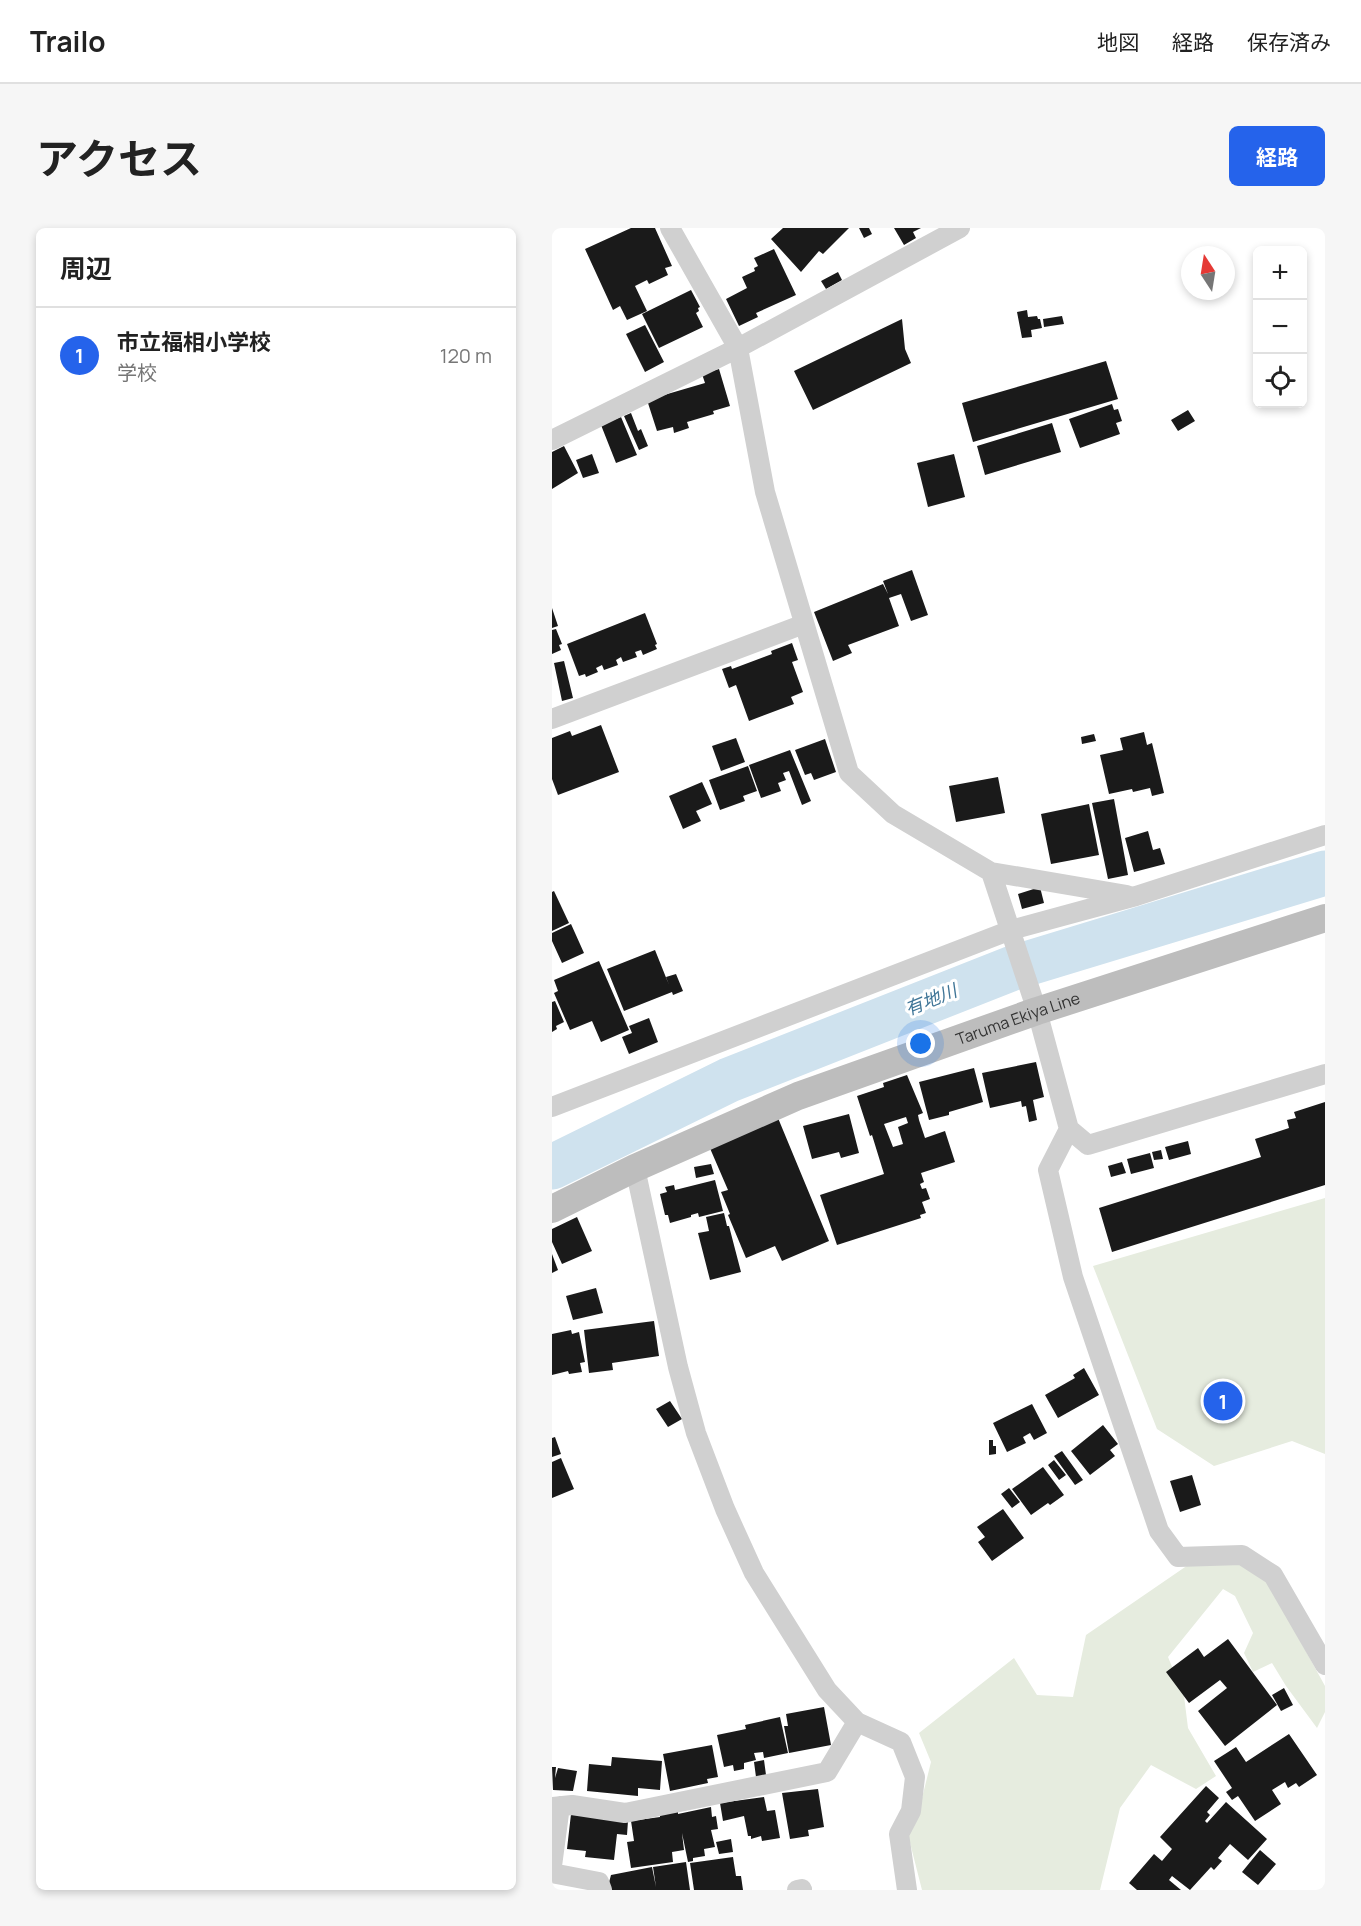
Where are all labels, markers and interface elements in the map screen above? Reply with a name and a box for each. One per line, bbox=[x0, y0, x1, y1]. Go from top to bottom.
text: Trailo bbox=[30, 22, 106, 60]
text: 地図 bbox=[1097, 28, 1139, 56]
text: 経路 bbox=[1172, 28, 1214, 56]
text: 保存済み bbox=[1247, 28, 1331, 56]
button: 経路 bbox=[1229, 126, 1325, 186]
text: アクセス bbox=[36, 129, 202, 187]
north arrow bbox=[1181, 246, 1235, 300]
map controls bbox=[1253, 246, 1307, 408]
button: + bbox=[1253, 246, 1307, 300]
text: 周辺 bbox=[60, 250, 112, 286]
button: − bbox=[1253, 300, 1307, 354]
text: 市立福相小学校 bbox=[117, 327, 271, 357]
text: 1 bbox=[75, 342, 84, 369]
text: 120 m bbox=[440, 342, 492, 369]
button: locate bbox=[1253, 354, 1307, 408]
text: 学校 bbox=[117, 359, 157, 386]
water label: 有地川 bbox=[901, 977, 962, 1020]
street label: Taruma Ekiya Line bbox=[953, 987, 1083, 1050]
your location bbox=[906, 1029, 935, 1058]
pin: 1 bbox=[1204, 1378, 1242, 1424]

